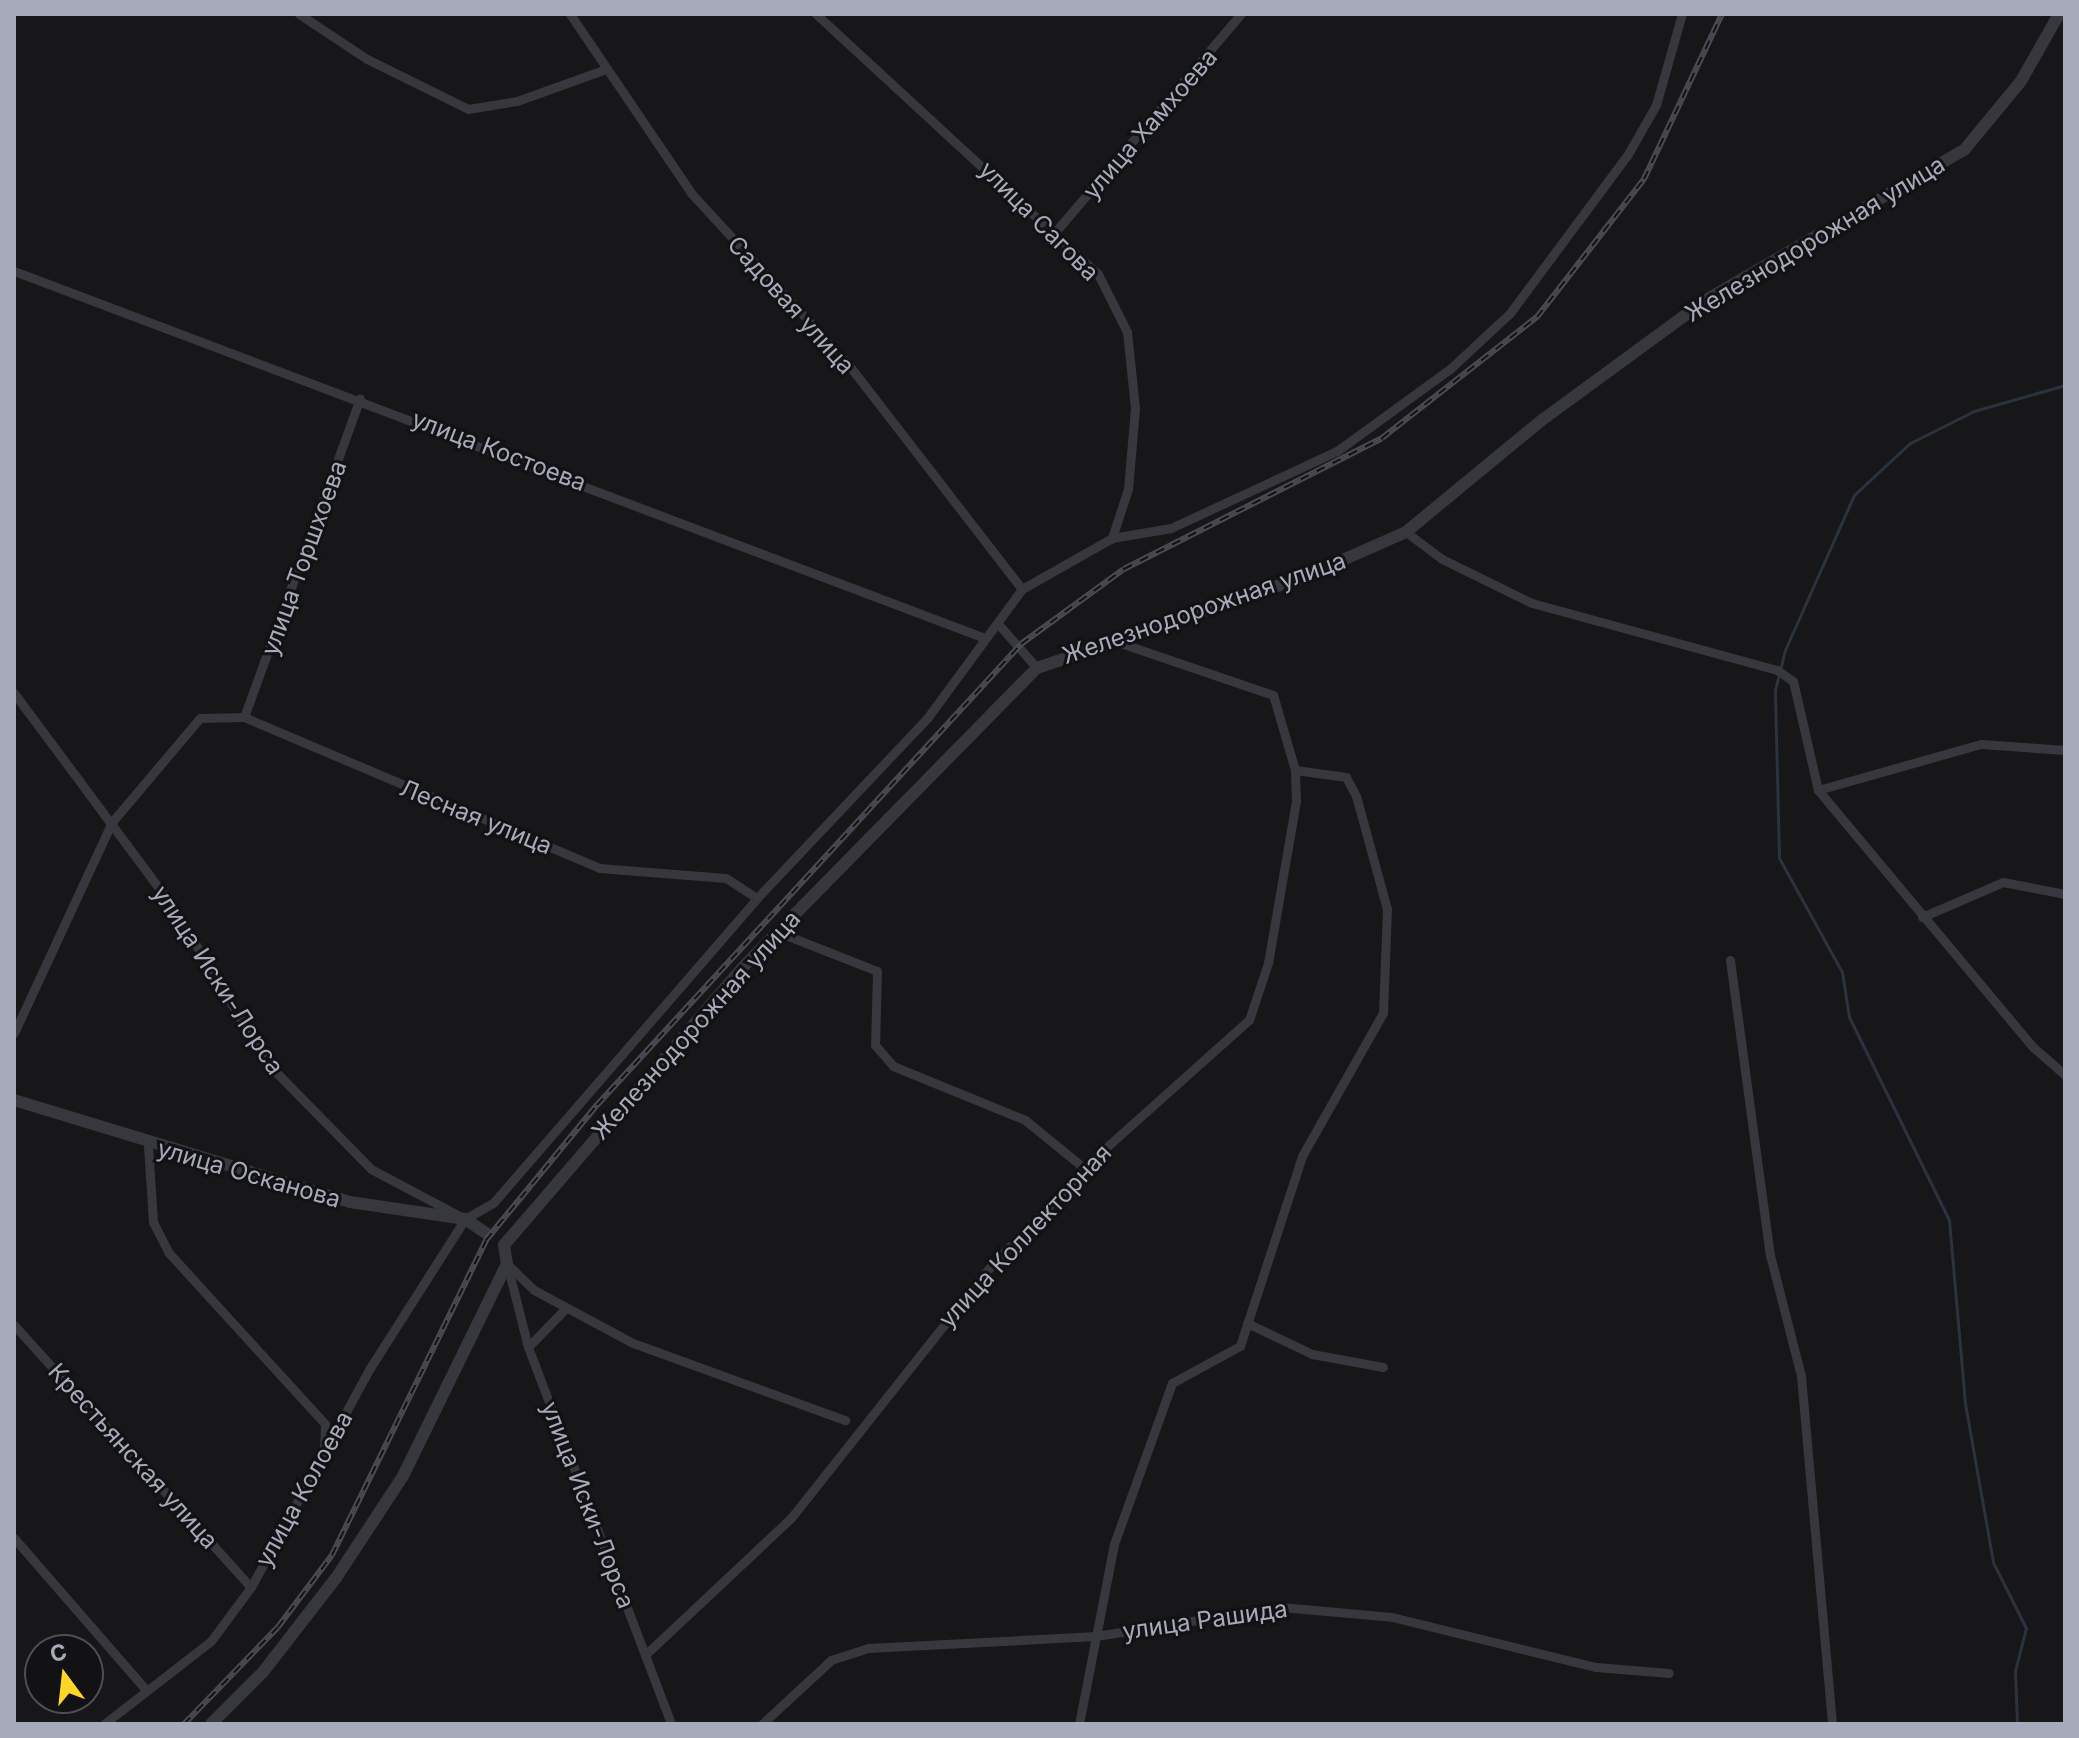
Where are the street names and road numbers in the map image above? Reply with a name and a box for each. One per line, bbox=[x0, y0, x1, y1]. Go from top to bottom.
street label: улица Хамхоева bbox=[1077, 43, 1223, 205]
street label: Железнодорожная улица bbox=[1680, 150, 1950, 328]
street label: улица Сагова bbox=[973, 155, 1105, 287]
street label: Садовая улица bbox=[721, 230, 861, 380]
street label: улица Костоева bbox=[408, 405, 590, 497]
street label: улица Торшхоева bbox=[255, 457, 353, 659]
street label: Железнодорожная улица bbox=[1058, 546, 1350, 670]
street label: Лесная улица bbox=[396, 773, 556, 861]
street label: улица Иски-Лорса bbox=[146, 880, 290, 1080]
street label: Железнодорожная улица bbox=[586, 905, 806, 1145]
street label: улица Осканова bbox=[154, 1134, 344, 1214]
street label: улица Коллекторная bbox=[933, 1138, 1117, 1334]
street label: Крестьянская улица bbox=[42, 1357, 224, 1555]
street label: улица Иски-Лорса bbox=[535, 1397, 641, 1613]
street label: улица Колоева bbox=[249, 1406, 359, 1572]
street label: улица Рашида bbox=[1121, 1594, 1289, 1646]

